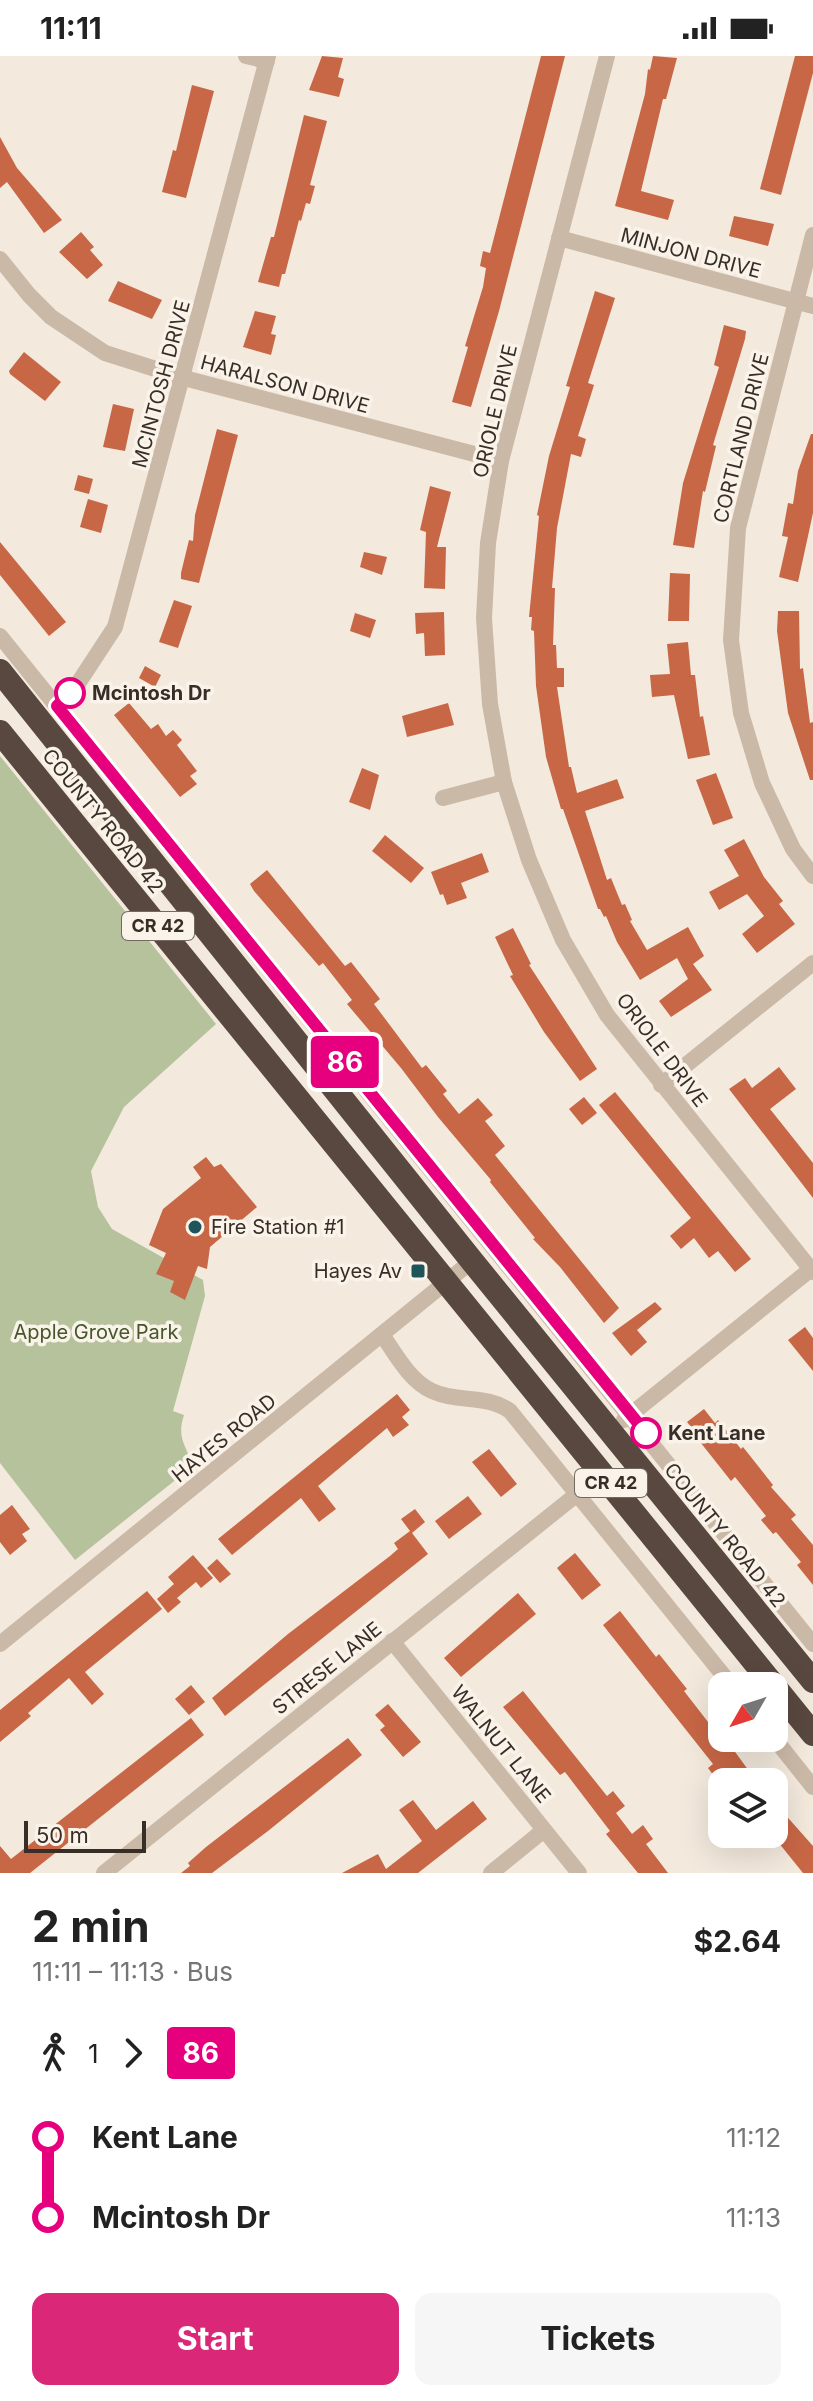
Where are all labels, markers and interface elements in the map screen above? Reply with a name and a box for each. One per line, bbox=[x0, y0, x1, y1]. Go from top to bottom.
text: 11:11 bbox=[40, 10, 102, 46]
street label: MINJON DRIVE bbox=[618, 223, 764, 283]
street label: MCINTOSH DRIVE bbox=[127, 298, 195, 470]
street label: ORIOLE DRIVE bbox=[468, 342, 522, 480]
street label: HARALSON DRIVE bbox=[198, 350, 372, 418]
street label: CORTLAND DRIVE bbox=[708, 350, 774, 526]
marker: Mcintosh Dr bbox=[55, 678, 85, 708]
place label: Mcintosh Dr bbox=[92, 681, 211, 705]
street label: COUNTY ROAD 42 bbox=[37, 744, 169, 898]
road number: CR 42 bbox=[122, 912, 194, 940]
street label: ORIOLE DRIVE bbox=[611, 988, 713, 1112]
line badge: 86 bbox=[309, 1036, 381, 1088]
text: 86 bbox=[327, 1045, 363, 1079]
place label: Fire Station #1 bbox=[211, 1215, 344, 1239]
marker: Fire Station #1 bbox=[186, 1218, 204, 1236]
place label: Hayes Av bbox=[314, 1259, 402, 1283]
marker: Hayes Av bbox=[409, 1262, 427, 1280]
park label: Apple Grove Park bbox=[13, 1320, 179, 1344]
street label: HAYES ROAD bbox=[167, 1389, 281, 1487]
marker: Kent Lane bbox=[631, 1418, 661, 1448]
place label: Kent Lane bbox=[668, 1421, 765, 1445]
street label: COUNTY ROAD 42 bbox=[659, 1458, 791, 1612]
road number: CR 42 bbox=[575, 1469, 647, 1497]
street label: STRESE LANE bbox=[268, 1617, 386, 1719]
north arrow bbox=[708, 1672, 788, 1752]
map controls bbox=[708, 1672, 788, 1848]
street label: WALNUT LANE bbox=[446, 1680, 556, 1808]
button: layers bbox=[708, 1768, 788, 1848]
scale bar bbox=[24, 1817, 146, 1853]
text: 50 m bbox=[36, 1822, 89, 1848]
text: 2 min bbox=[32, 1899, 150, 1953]
text: $2.64 bbox=[694, 1923, 781, 1959]
text: 11:11 – 11:13 · Bus bbox=[32, 1956, 233, 1987]
icon: walk bbox=[32, 2031, 76, 2075]
icon: forward bbox=[111, 2031, 155, 2075]
text: 86 bbox=[183, 2036, 219, 2070]
text: 1 bbox=[88, 2038, 99, 2069]
text: Kent Lane bbox=[92, 2119, 238, 2155]
text: 11:12 bbox=[726, 2122, 781, 2153]
text: Mcintosh Dr bbox=[92, 2199, 270, 2235]
text: 11:13 bbox=[726, 2202, 781, 2233]
button: Start bbox=[32, 2293, 399, 2385]
button: Tickets bbox=[415, 2293, 781, 2385]

